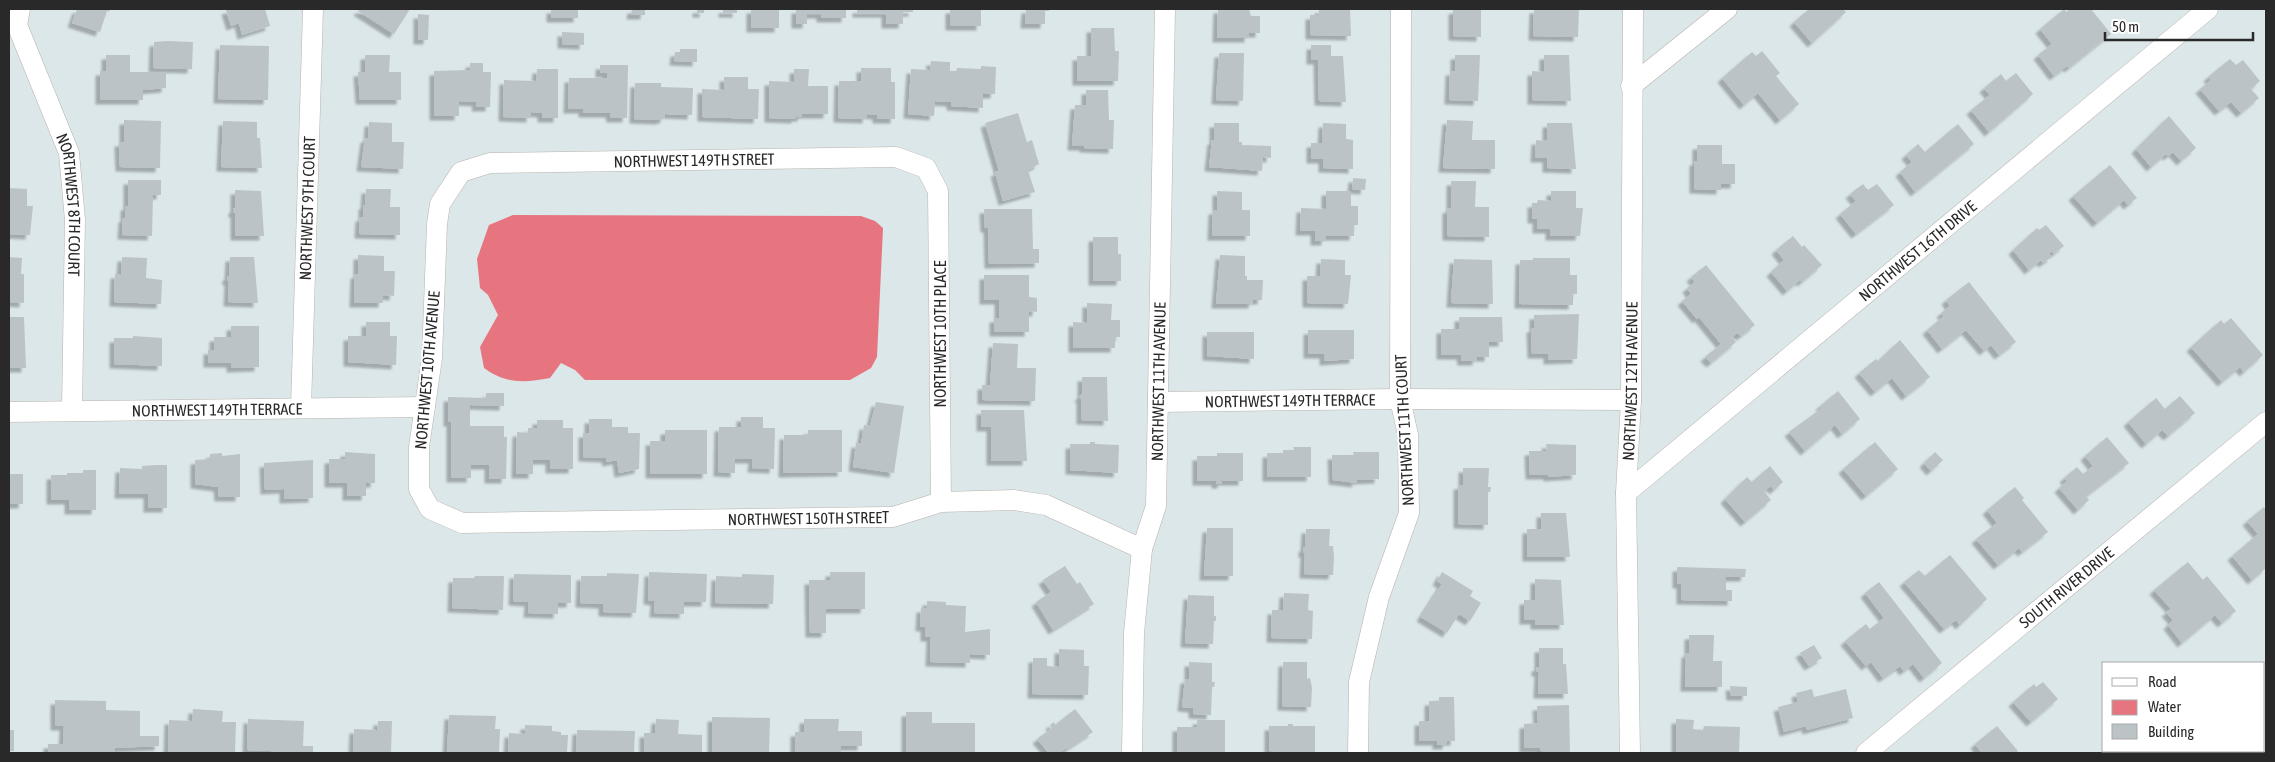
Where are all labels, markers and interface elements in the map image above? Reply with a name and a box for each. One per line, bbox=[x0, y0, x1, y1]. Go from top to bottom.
scale bar bbox=[2105, 10, 2252, 42]
text: 50 m bbox=[2112, 18, 2139, 35]
street label: NORTHWEST 8TH COURT bbox=[53, 131, 84, 277]
street label: NORTHWEST 9TH COURT bbox=[296, 136, 318, 281]
street label: NORTHWEST 149TH STREET bbox=[613, 150, 775, 170]
street label: NORTHWEST 16TH DRIVE bbox=[1855, 197, 1980, 305]
street label: NORTHWEST 10TH PLACE bbox=[931, 260, 949, 407]
street label: NORTHWEST 10TH AVENUE bbox=[411, 290, 443, 450]
street label: NORTHWEST 12TH AVENUE bbox=[1619, 301, 1641, 461]
street label: NORTHWEST 11TH AVENUE bbox=[1148, 302, 1169, 461]
street label: NORTHWEST 11TH COURT bbox=[1391, 354, 1417, 506]
street label: NORTHWEST 149TH TERRACE bbox=[1205, 390, 1375, 410]
street label: NORTHWEST 149TH TERRACE bbox=[132, 399, 302, 420]
street label: NORTHWEST 150TH STREET bbox=[728, 508, 889, 528]
street label: SOUTH RIVER DRIVE bbox=[2016, 543, 2117, 631]
legend bbox=[2102, 662, 2265, 752]
text: Road bbox=[2148, 673, 2177, 690]
text: Water bbox=[2148, 698, 2181, 715]
text: Building bbox=[2148, 723, 2194, 740]

